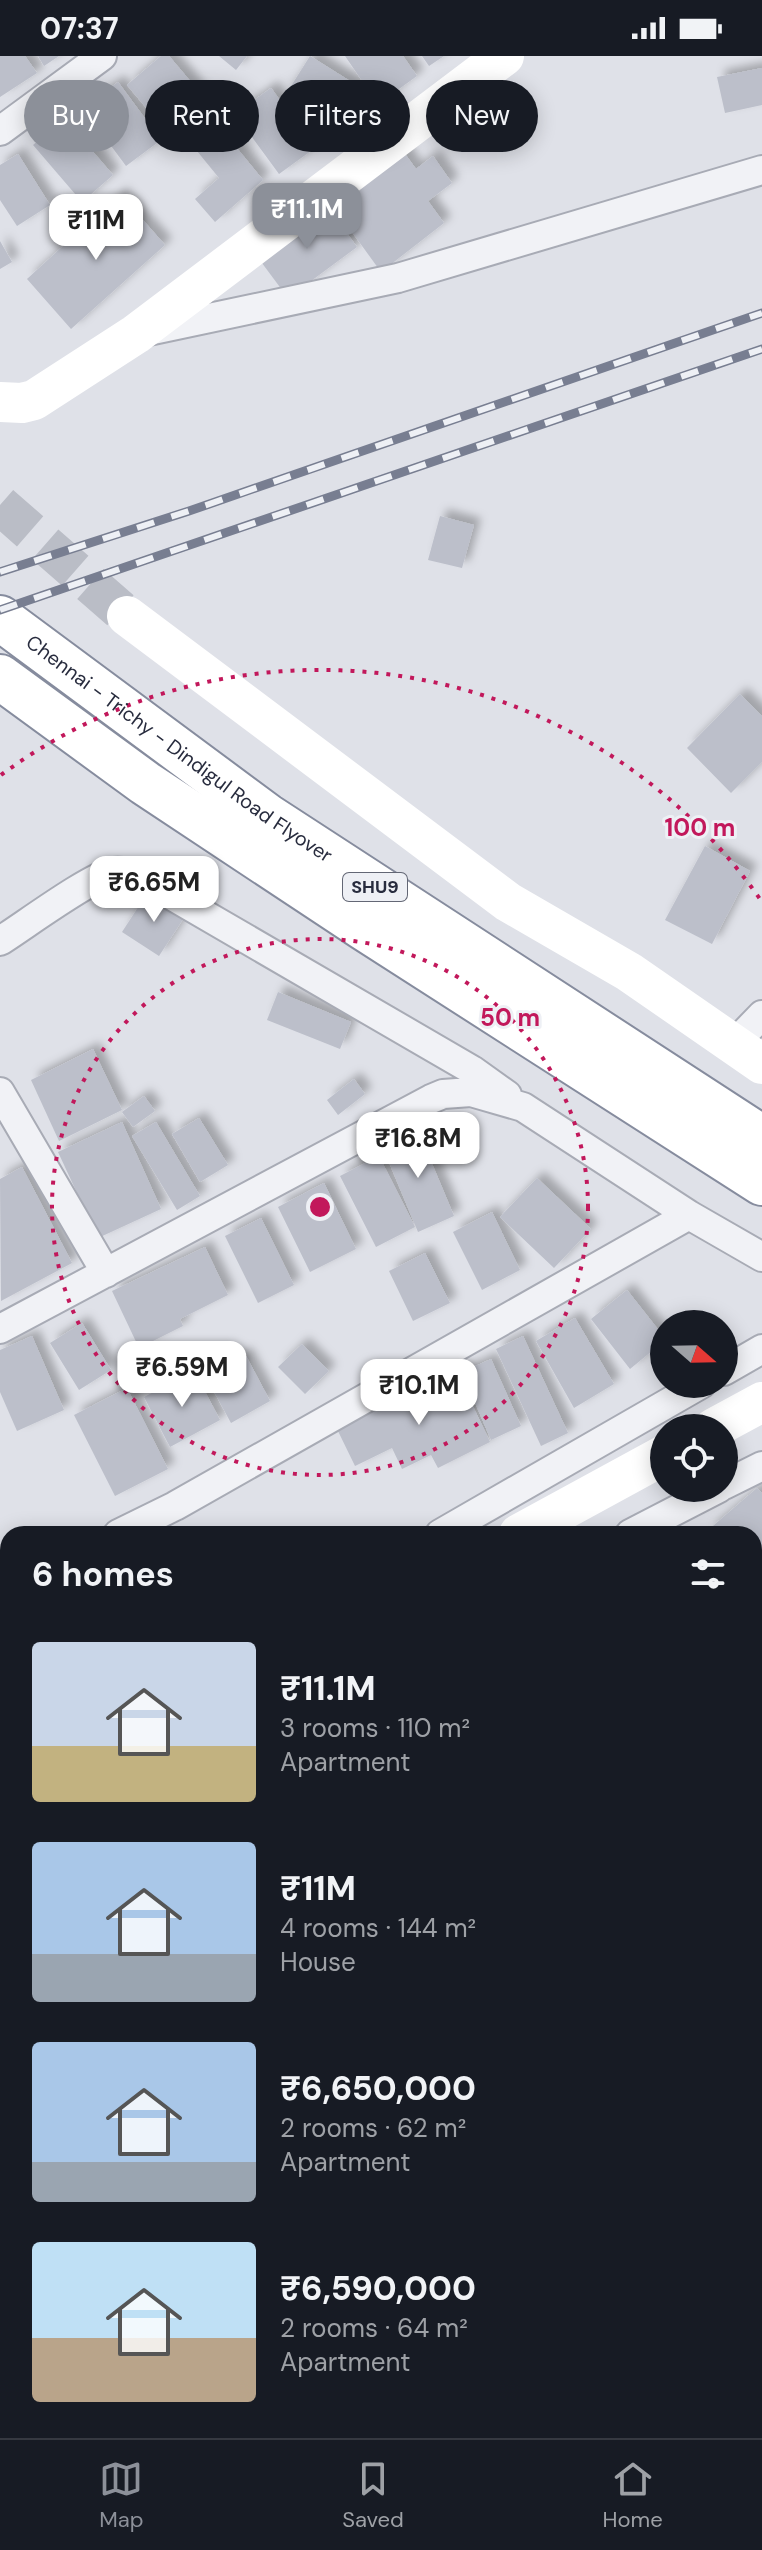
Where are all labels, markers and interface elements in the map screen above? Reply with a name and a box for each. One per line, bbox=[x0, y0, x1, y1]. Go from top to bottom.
text: 07:37 bbox=[40, 9, 119, 48]
chip: Buy bbox=[24, 80, 129, 152]
chip: Rent bbox=[145, 80, 259, 152]
chip: Filters bbox=[275, 80, 410, 152]
chip: New bbox=[426, 80, 538, 152]
pin: ₹11.1M bbox=[242, 183, 372, 251]
text: ₹11.1M bbox=[270, 192, 344, 226]
pin: ₹11M bbox=[49, 194, 143, 262]
text: ₹11M bbox=[67, 203, 125, 237]
street label: Chennai - Trichy - Dindigul Road Flyover bbox=[21, 629, 338, 868]
text: 100 m bbox=[665, 812, 735, 843]
pin: ₹6.65M bbox=[89, 856, 219, 924]
text: ₹6.65M bbox=[108, 865, 200, 899]
road number: SHU9 bbox=[343, 873, 407, 901]
text: 50 m bbox=[480, 1002, 540, 1033]
pin: ₹16.8M bbox=[353, 1112, 483, 1180]
text: ₹16.8M bbox=[374, 1121, 462, 1155]
centre of rings bbox=[306, 1193, 334, 1221]
north arrow bbox=[650, 1310, 738, 1398]
map controls bbox=[650, 1310, 738, 1502]
pin: ₹6.59M bbox=[117, 1341, 247, 1409]
text: ₹6.59M bbox=[135, 1350, 229, 1384]
pin: ₹10.1M bbox=[354, 1359, 484, 1427]
text: ₹10.1M bbox=[379, 1368, 459, 1402]
button: locate bbox=[650, 1414, 738, 1502]
text: 6 homes bbox=[32, 1552, 174, 1597]
icon: filters bbox=[686, 1552, 730, 1596]
text: ₹11.1M bbox=[280, 1666, 376, 1711]
icon: home bbox=[96, 1674, 192, 1770]
text: 3 rooms · 110 m² bbox=[280, 1711, 470, 1745]
text: Apartment bbox=[280, 1745, 411, 1779]
text: ₹11M bbox=[280, 1866, 356, 1911]
icon: home bbox=[96, 1874, 192, 1970]
text: 4 rooms · 144 m² bbox=[280, 1911, 476, 1945]
text: House bbox=[280, 1945, 356, 1979]
text: ₹6,650,000 bbox=[280, 2066, 476, 2111]
icon: home bbox=[96, 2074, 192, 2170]
text: 2 rooms · 62 m² bbox=[280, 2111, 466, 2145]
text: Apartment bbox=[280, 2145, 411, 2179]
text: ₹6,590,000 bbox=[280, 2266, 476, 2311]
icon: home bbox=[96, 2274, 192, 2370]
text: 2 rooms · 64 m² bbox=[280, 2311, 468, 2345]
text: Apartment bbox=[280, 2345, 411, 2379]
tab: Map bbox=[99, 2457, 144, 2534]
tab: Saved bbox=[342, 2457, 404, 2534]
tab: Home bbox=[603, 2457, 663, 2534]

